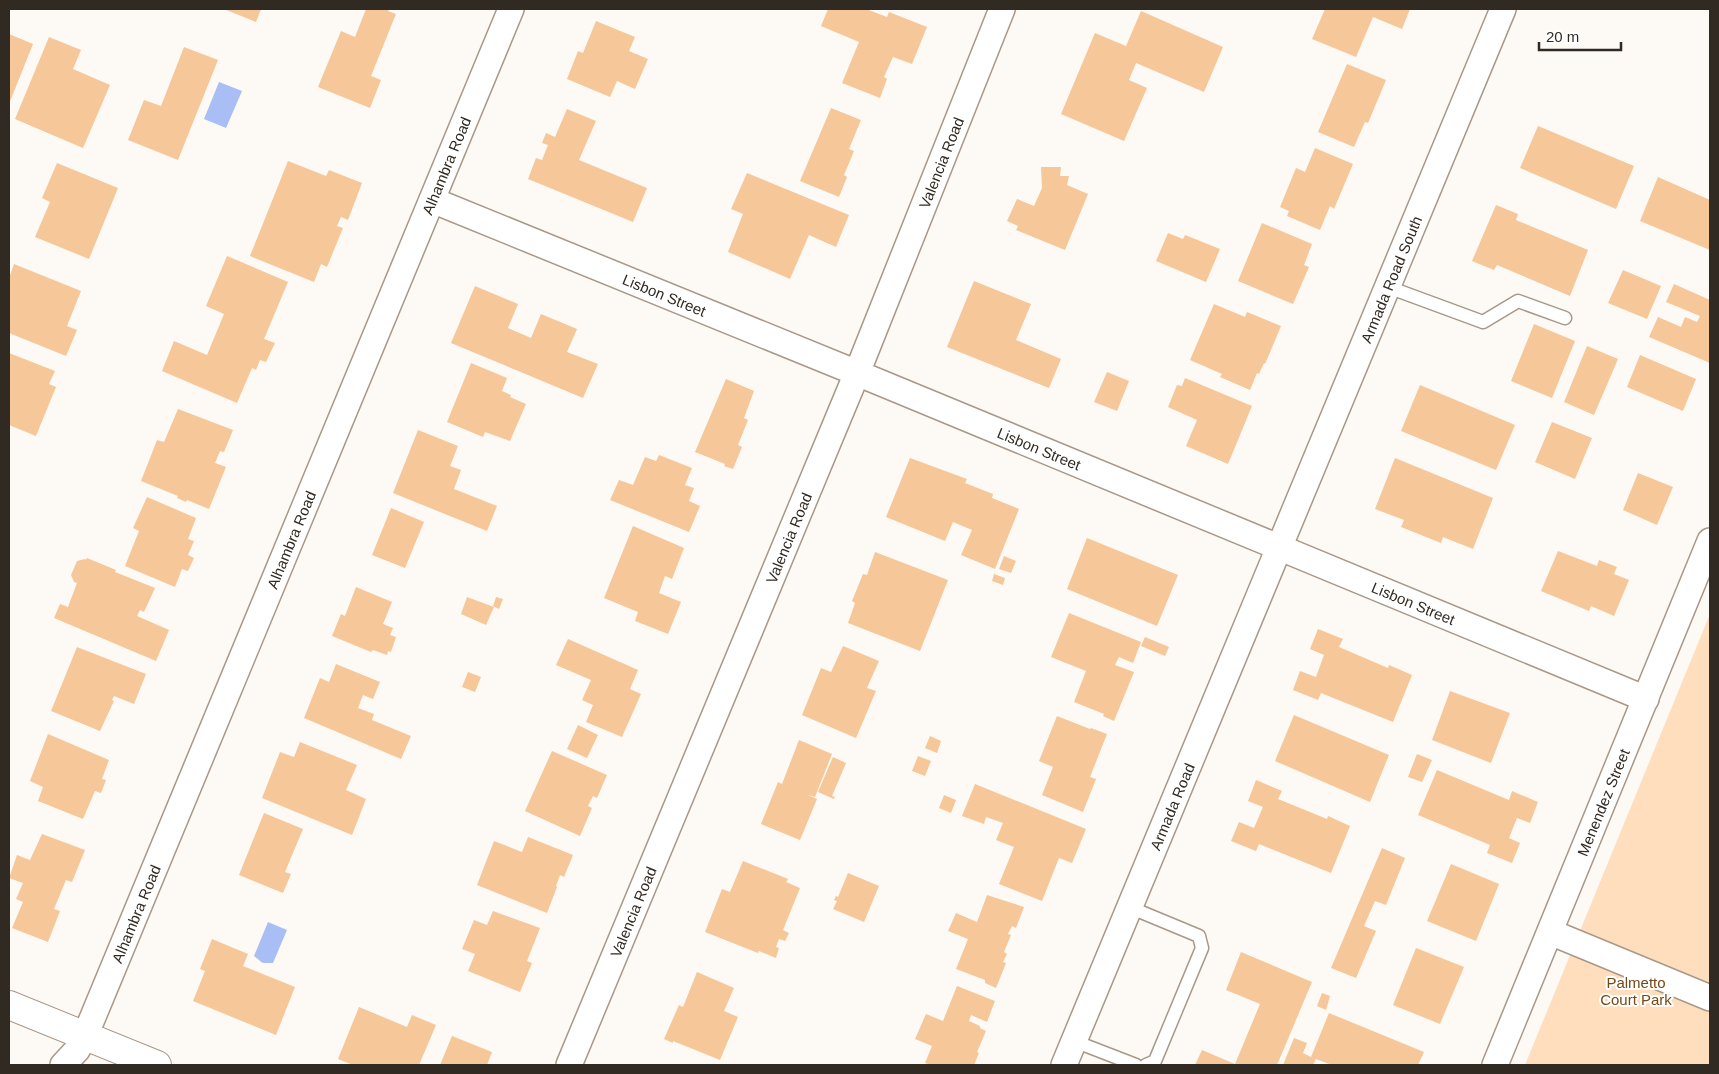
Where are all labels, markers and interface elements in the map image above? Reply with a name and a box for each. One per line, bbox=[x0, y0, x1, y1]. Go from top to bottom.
scale bar bbox=[1539, 20, 1622, 52]
text: 20 m bbox=[1546, 28, 1579, 45]
street label: Alhambra Road bbox=[418, 114, 474, 217]
street label: Valencia Road bbox=[915, 115, 967, 211]
street label: Armada Road South bbox=[1357, 213, 1425, 345]
street label: Lisbon Street bbox=[620, 270, 709, 319]
street label: Lisbon Street bbox=[995, 424, 1084, 473]
street label: Alhambra Road bbox=[263, 488, 319, 591]
street label: Valencia Road bbox=[762, 490, 815, 586]
street label: Lisbon Street bbox=[1369, 578, 1458, 628]
street label: Menendez Street bbox=[1573, 745, 1633, 858]
street label: Armada Road bbox=[1146, 761, 1197, 853]
street label: Alhambra Road bbox=[108, 862, 164, 965]
street label: Valencia Road bbox=[606, 864, 659, 960]
park label: Palmetto Court Park bbox=[1600, 974, 1672, 1008]

